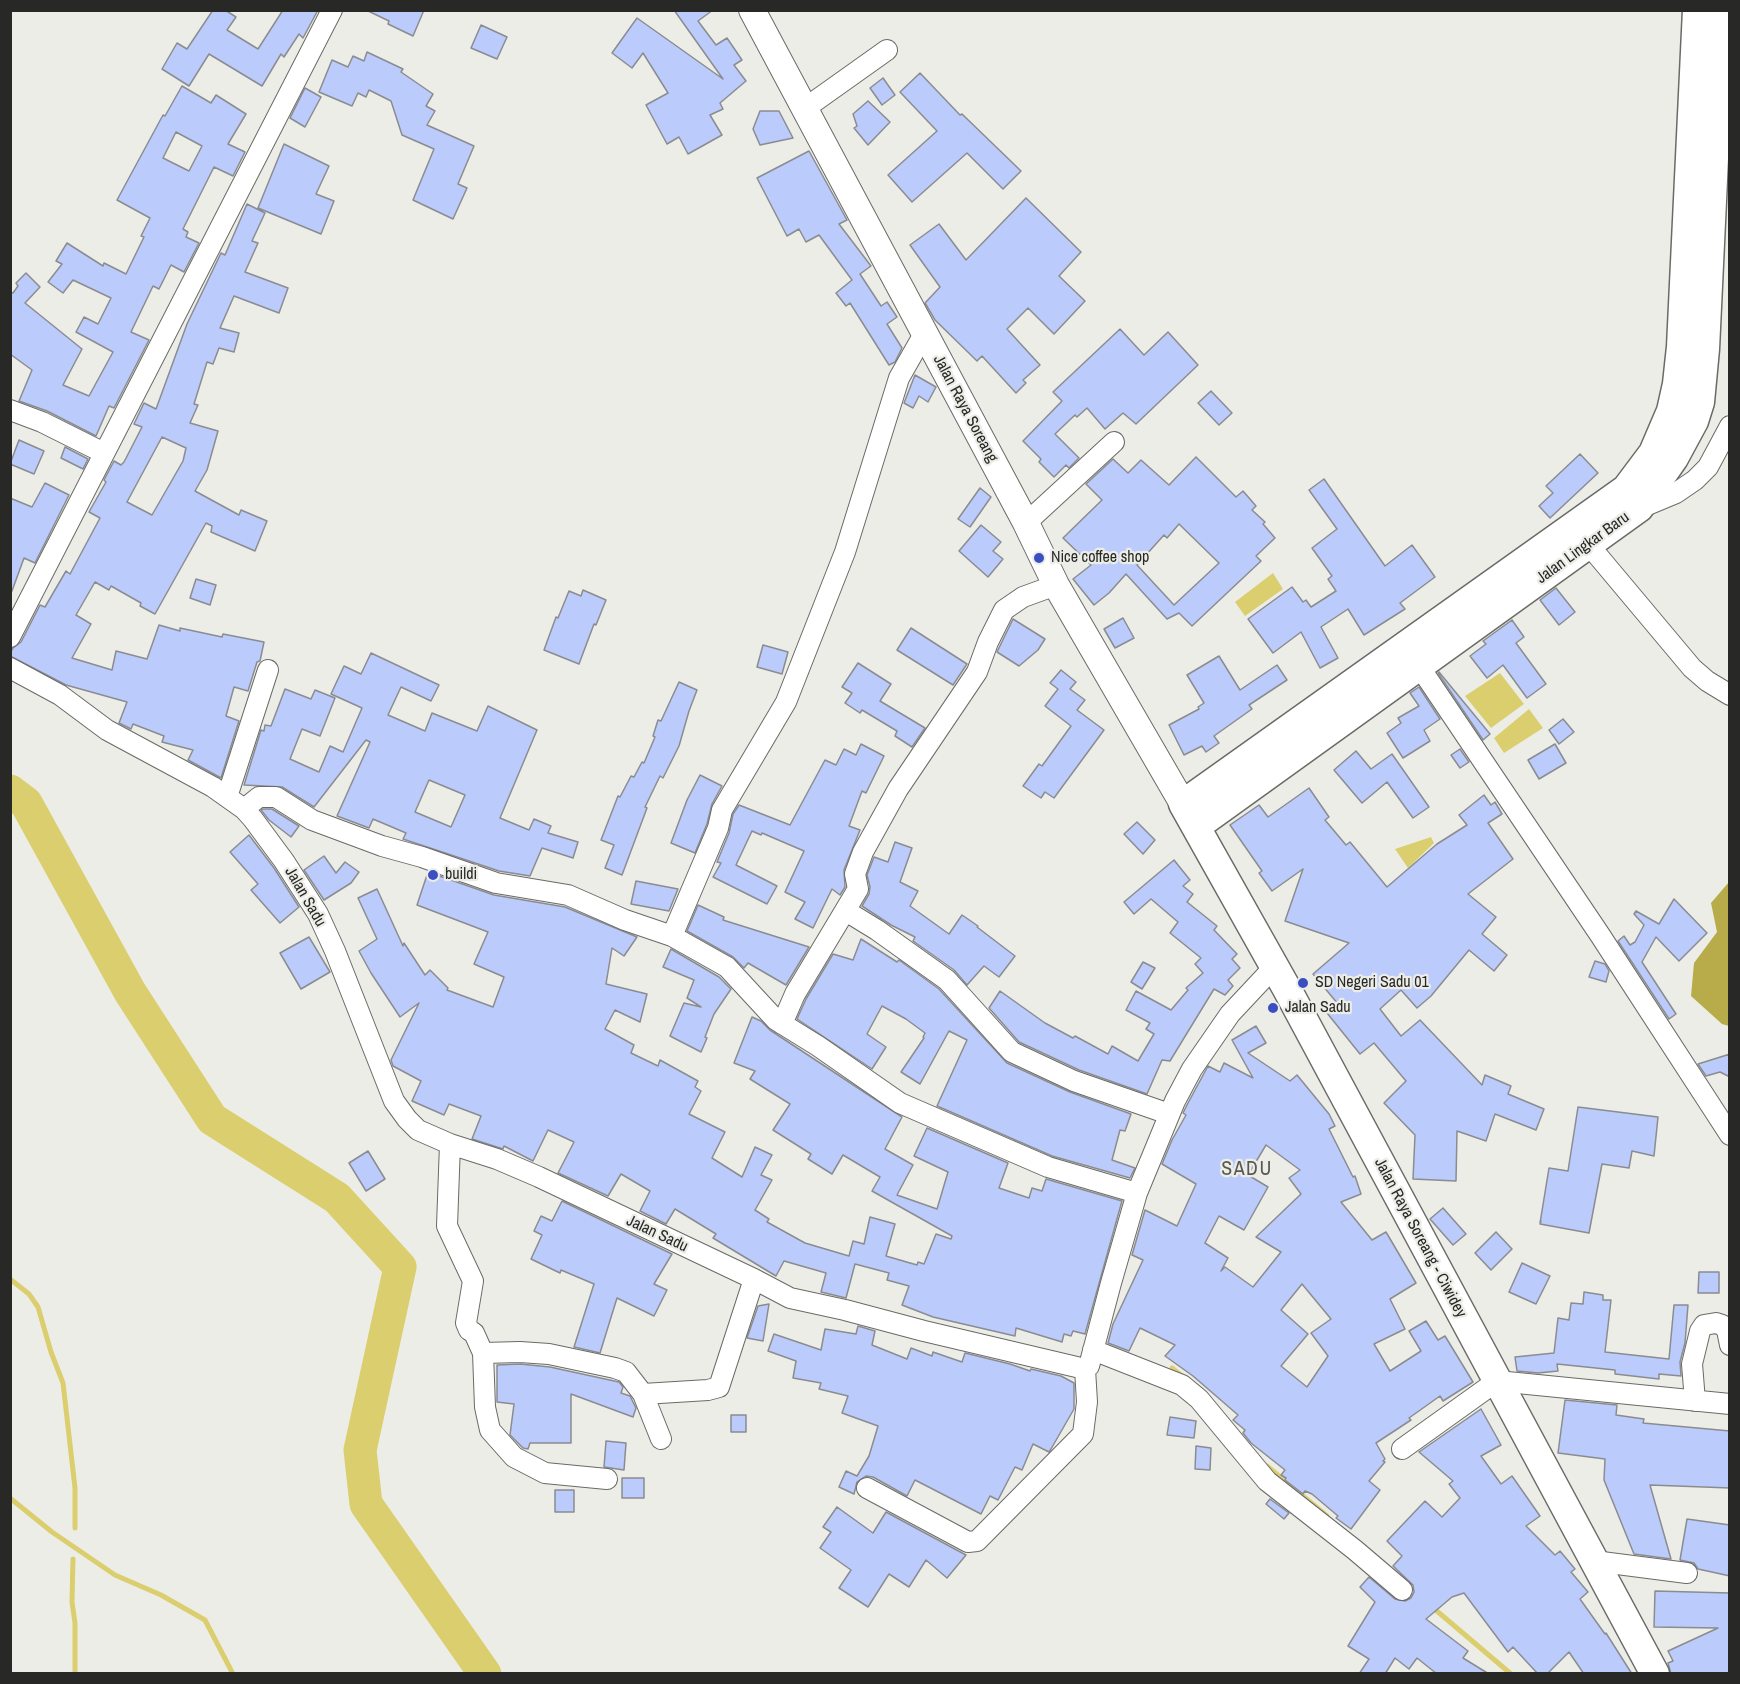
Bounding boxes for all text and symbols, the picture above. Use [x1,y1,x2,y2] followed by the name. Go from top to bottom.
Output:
[929,352,1001,466] street label: Jalan Raya Soreang
[1533,508,1633,588] street label: Jalan Lingkar Baru
[1051,548,1149,568] place label: Nice coffee shop
[1032,551,1046,565] marker: Nice coffee shop
[280,864,330,930] street label: Jalan Sadu
[445,865,477,885] place label: buildi
[426,868,440,882] marker: buildi
[1315,973,1429,993] place label: SD Negeri Sadu 01
[1296,976,1310,990] marker: SD Negeri Sadu 01
[1285,998,1351,1018] place label: Jalan Sadu
[1266,1001,1280,1015] marker: Jalan Sadu
[1370,1155,1470,1321] street label: Jalan Raya Soreang - Ciwidey
[1221,1158,1273,1182] district label: SADU
[623,1211,691,1257] street label: Jalan Sadu

